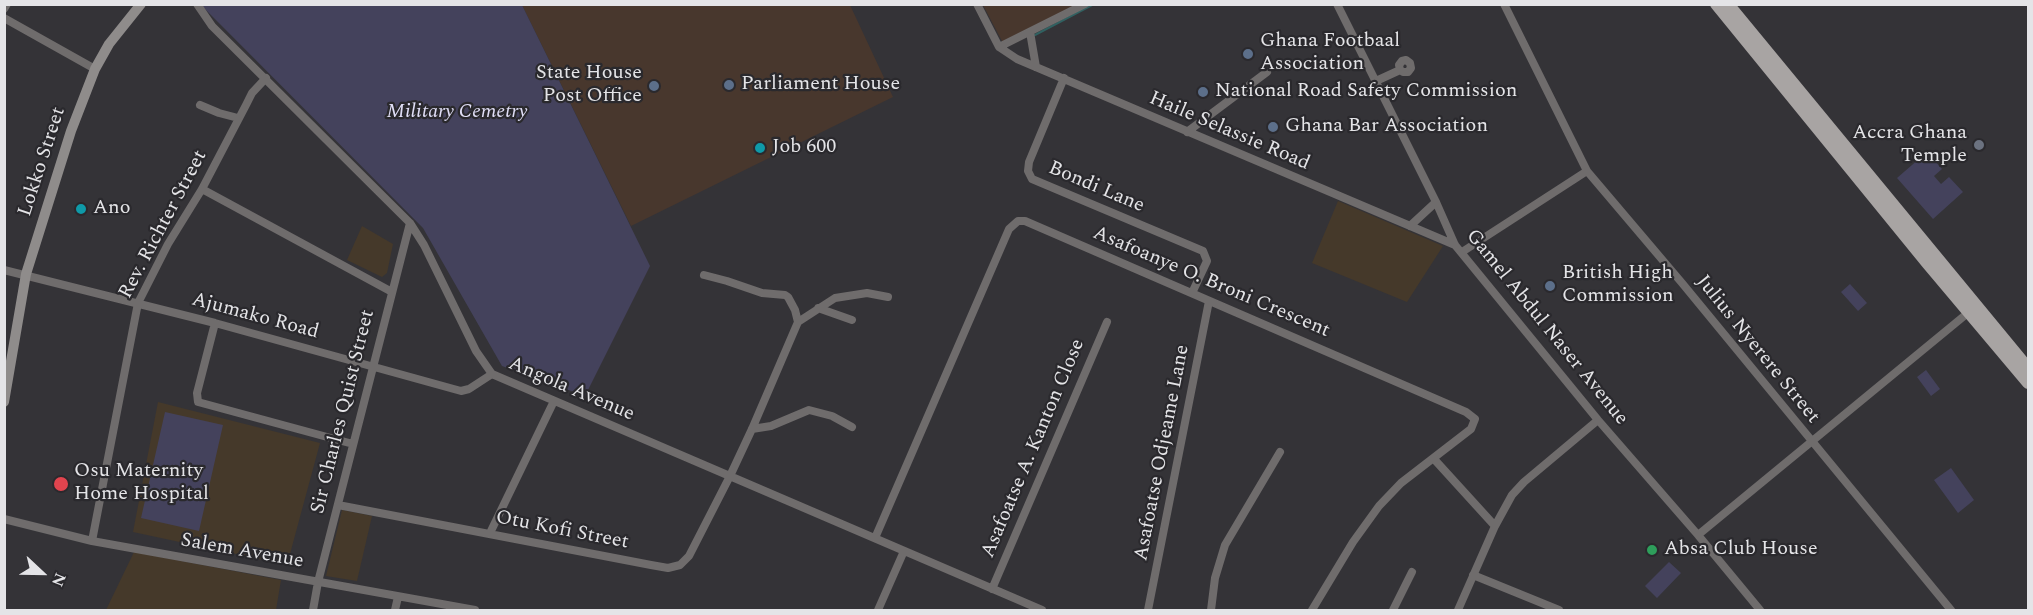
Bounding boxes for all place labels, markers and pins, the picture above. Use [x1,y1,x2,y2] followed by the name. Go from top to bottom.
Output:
[1260,30,1400,77] place label: Ghana Footbaal Association
[1241,47,1255,61] marker: Ghana Footbaal Association
[536,62,642,109] place label: State House Post Office
[741,73,900,97] place label: Parliament House
[722,78,736,92] marker: Parliament House
[647,79,661,93] marker: State House Post Office
[1215,80,1517,104] place label: National Road Safety Commission
[1196,85,1210,99] marker: National Road Safety Commission
[1285,115,1488,139] place label: Ghana Bar Association
[1266,120,1280,134] marker: Ghana Bar Association
[1852,122,1967,169] place label: Accra Ghana Temple
[772,136,836,160] place label: Job 600
[1972,138,1986,152] marker: Accra Ghana Temple
[753,141,767,155] marker: Job 600
[93,197,130,221] place label: Ano
[74,202,88,216] marker: Ano
[1562,262,1674,309] place label: British High Commission
[1543,279,1557,293] marker: British High Commission
[74,460,209,507] place label: Osu Maternity Home Hospital
[52,475,70,493] marker: Osu Maternity Home Hospital
[1664,538,1818,562] place label: Absa Club House
[1645,543,1659,557] marker: Absa Club House

